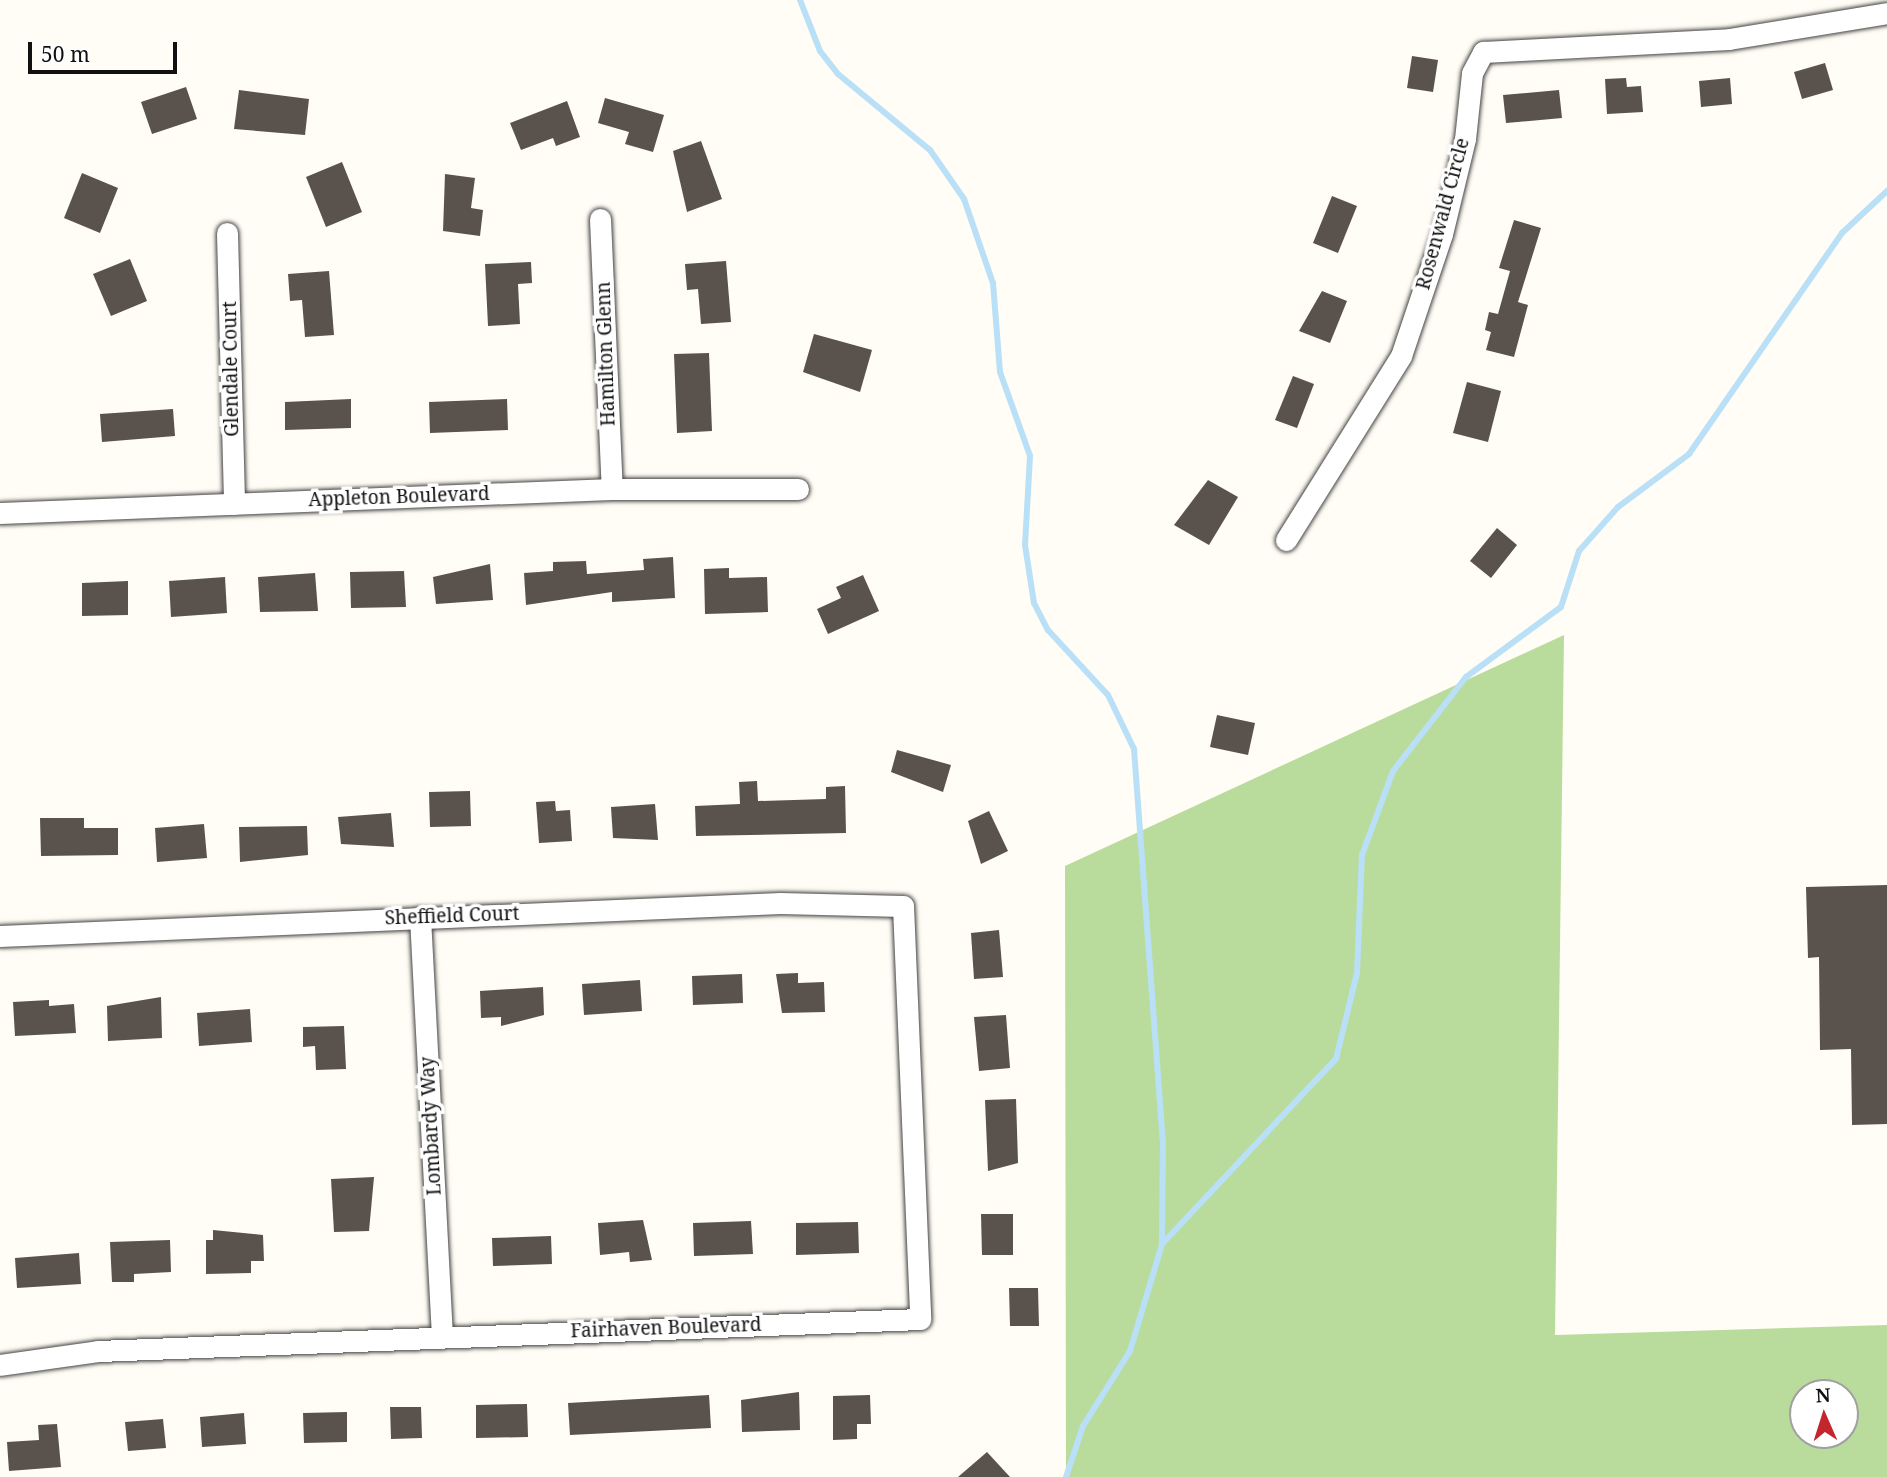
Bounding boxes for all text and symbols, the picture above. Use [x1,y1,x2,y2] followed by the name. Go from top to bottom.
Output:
[32,28,180,72] scale bar
[41,40,90,68] text: 50 m
[1412,136,1474,292] street label: Rosenwald Circle
[592,281,620,427] street label: Hamilton Glenn
[218,301,244,437] street label: Glendale Court
[308,482,490,512] street label: Appleton Boulevard
[384,902,520,930] street label: Sheffield Court
[416,1056,446,1196] street label: Lombardy Way
[570,1313,762,1343] street label: Fairhaven Boulevard
[1789,1379,1859,1449] north arrow
[1815,1382,1831,1408] text: N

